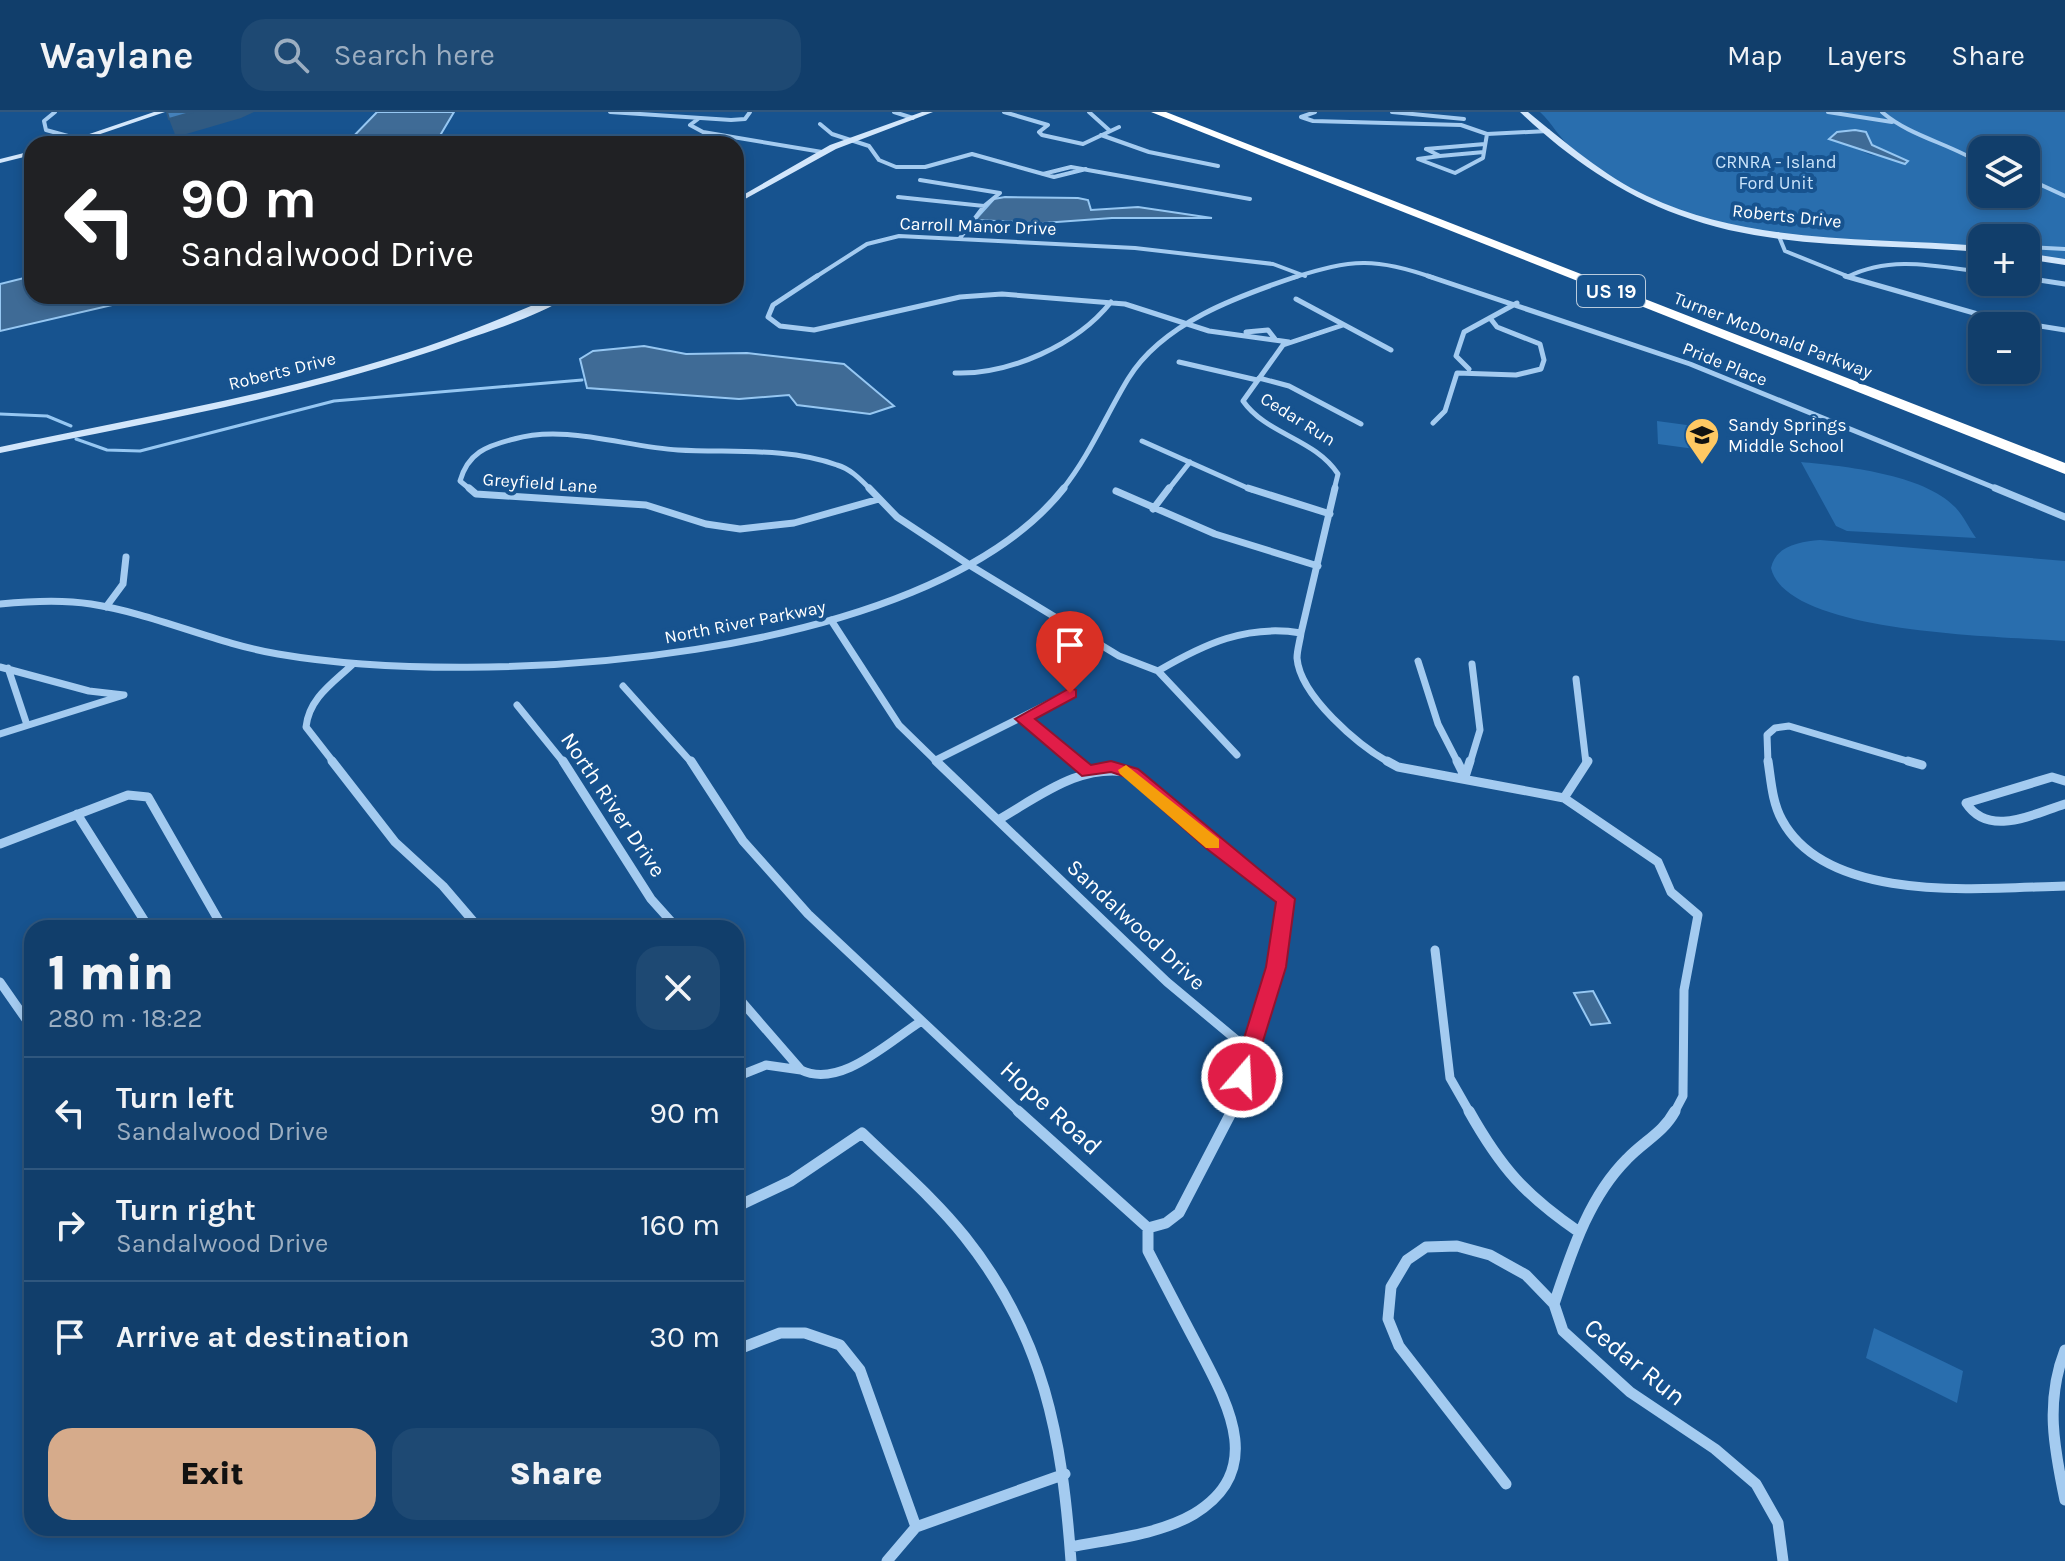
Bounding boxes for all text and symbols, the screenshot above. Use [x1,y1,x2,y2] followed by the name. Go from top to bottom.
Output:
[241,19,801,91] search box
[40,33,193,78] text: Waylane
[269,33,313,77] icon: search
[333,37,495,73] text: Search here
[1727,39,1782,72] text: Map
[1826,39,1907,72] text: Layers
[1951,39,2025,72] text: Share
[1968,136,2040,384] map controls
[1968,136,2040,208] button: layers
[1715,151,1837,194] park label: CRNRA - Island Ford Unit
[180,166,317,231] text: 90 m
[48,168,152,272] icon: left
[1731,199,1843,233] street label: Roberts Drive
[899,212,1057,240] street label: Carroll Manor Drive
[1968,224,2040,296] button: +
[180,233,474,275] text: Sandalwood Drive
[1577,275,1645,307] road number: US 19
[1671,287,1876,383] street label: Turner McDonald Parkway
[1968,312,2040,384] button: −
[1679,337,1771,391] street label: Pride Place
[226,347,338,395] street label: Roberts Drive
[1256,387,1340,451] street label: Cedar Run
[1728,414,1847,457] place label: Sandy Springs Middle School
[1683,416,1721,466] school or university icon: Sandy Springs Middle School
[482,468,598,498] street label: Greyfield Lane
[662,595,828,648] street label: North River Parkway
[1036,611,1104,693] pin
[1048,623,1092,667] icon: arrive
[555,728,671,882] street label: North River Drive
[1061,854,1211,996] street label: Sandalwood Drive
[48,945,174,1001] text: 1 min
[636,946,720,1030] button: close
[48,1003,203,1034] text: 280 m · 18:22
[1200,1035,1284,1119] position arrow
[994,1054,1108,1162] street label: Hope Road
[116,1080,234,1116] text: Turn left
[48,1091,92,1135] icon: left
[650,1095,720,1131] text: 90 m
[116,1116,328,1147] text: Sandalwood Drive
[116,1192,256,1228] text: Turn right
[48,1203,92,1247] icon: right
[640,1207,720,1243] text: 160 m
[116,1228,328,1259] text: Sandalwood Drive
[1578,1312,1692,1412] street label: Cedar Run
[48,1315,92,1359] icon: arrive
[116,1319,410,1355] text: Arrive at destination
[649,1319,720,1355] text: 30 m
[48,1428,376,1520] button: Exit
[392,1428,720,1520] button: Share

